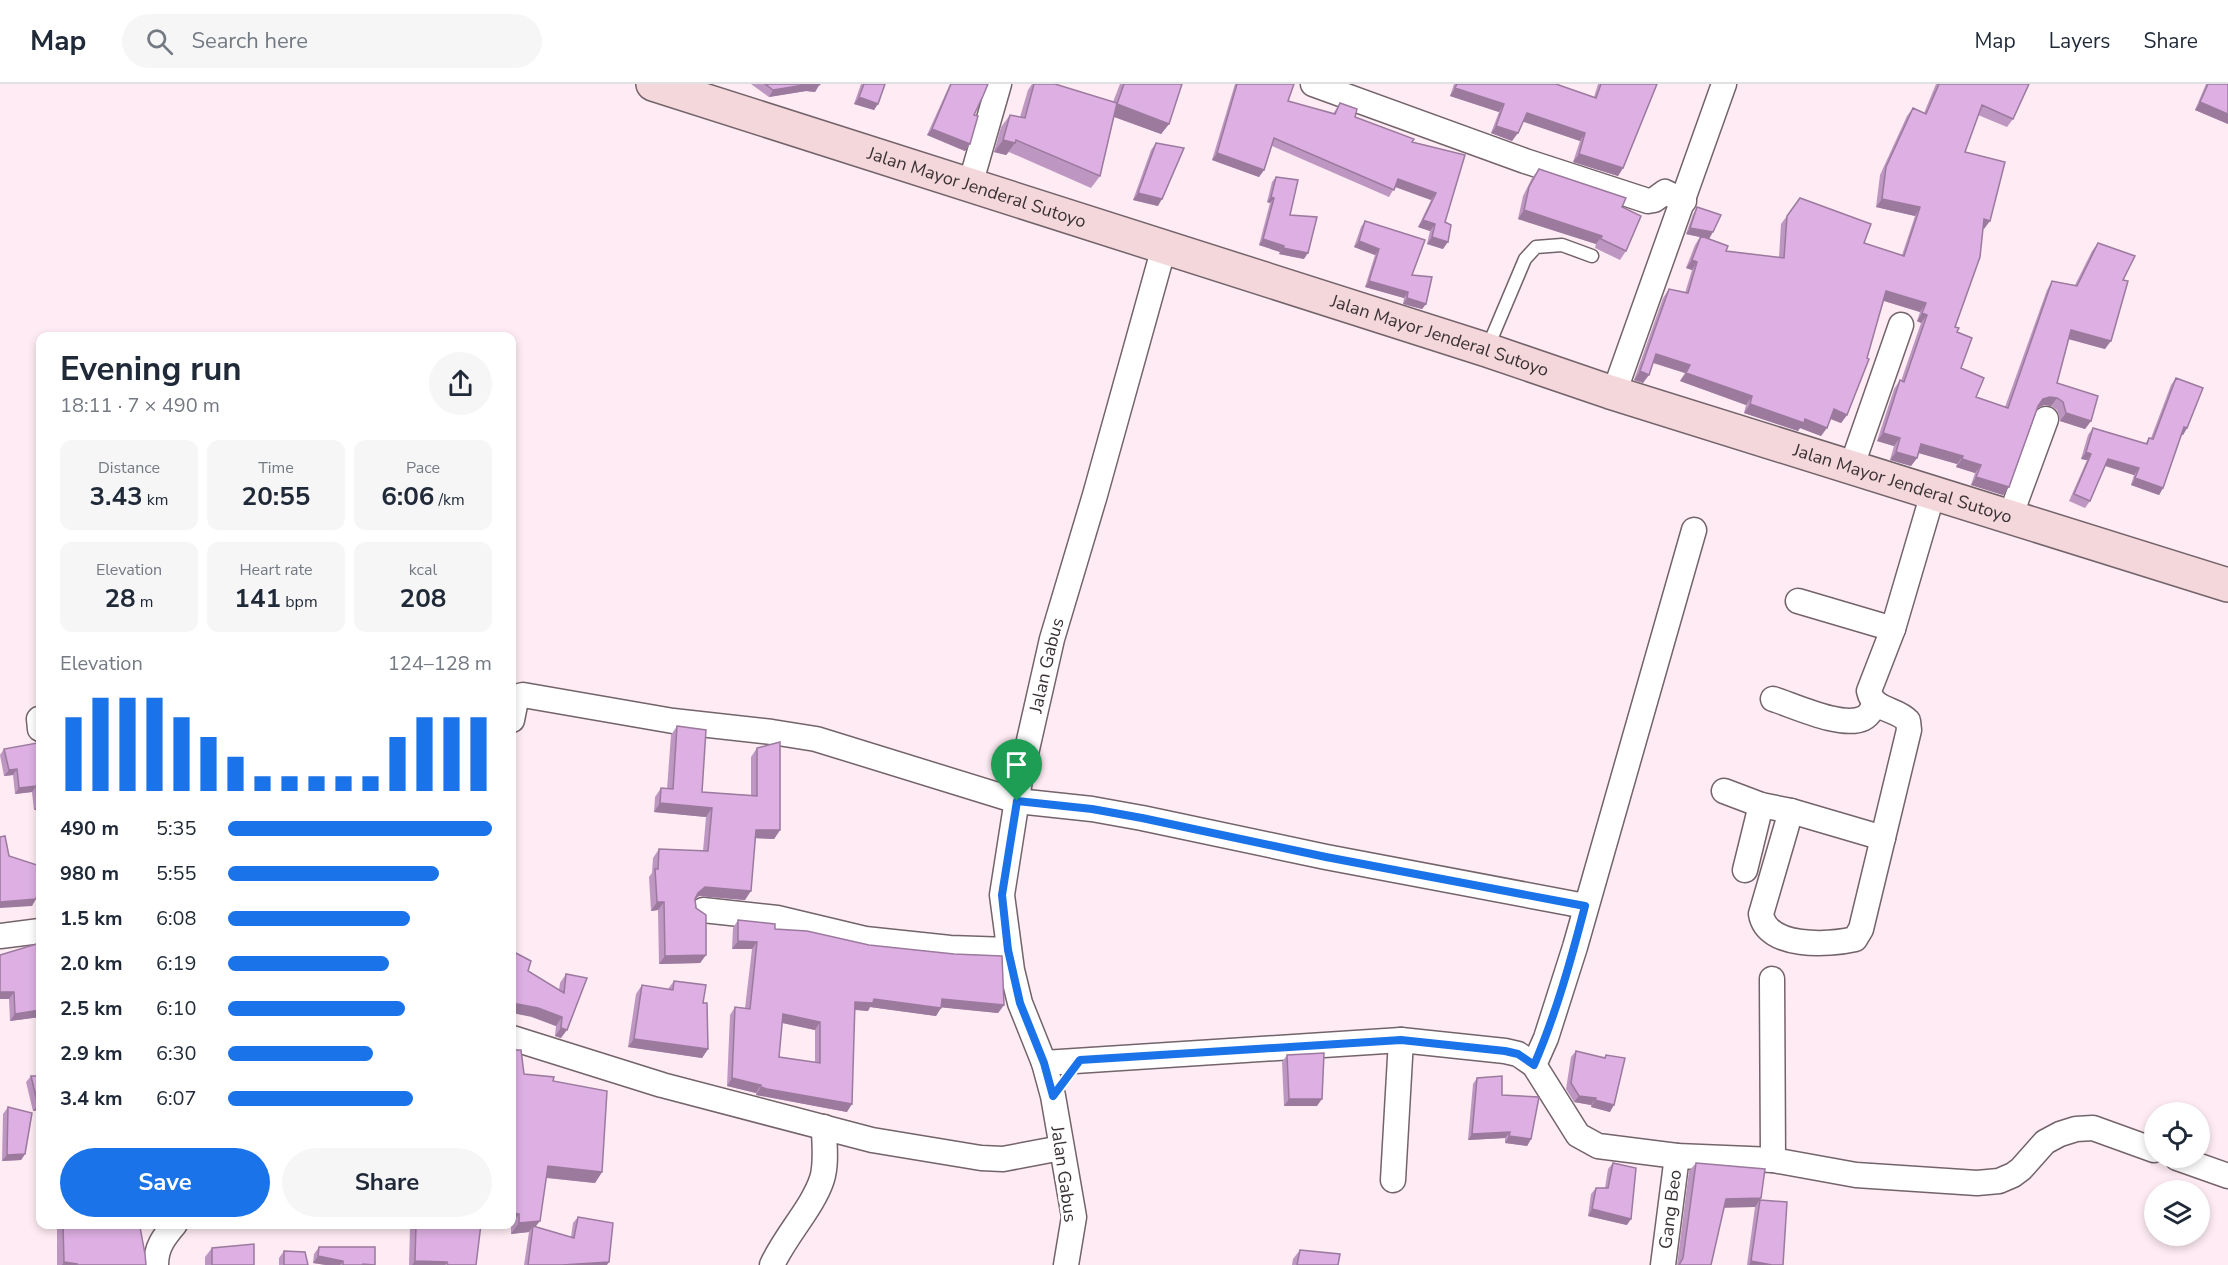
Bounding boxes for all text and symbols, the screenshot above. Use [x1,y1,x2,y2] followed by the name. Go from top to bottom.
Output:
[122,14,542,68] search box
[30,22,86,60] text: Map
[143,25,176,58] icon: search
[191,26,308,56] text: Search here
[1974,27,2016,55] text: Map
[2049,27,2110,55] text: Layers
[2143,27,2198,55] text: Share
[864,141,1089,233] street label: Jalan Mayor Jenderal Sutoyo
[1327,289,1552,382] street label: Jalan Mayor Jenderal Sutoyo
[60,347,242,392] text: Evening run
[429,352,492,415] button: share
[60,392,220,419] text: 18:11 · 7 × 490 m
[1789,438,2015,529] street label: Jalan Mayor Jenderal Sutoyo
[98,457,160,479] text: Distance
[258,457,294,479] text: Time
[406,457,440,479] text: Pace
[89,479,143,514] text: 3.43
[242,479,310,514] text: 20:55
[381,479,434,514] text: 6:06
[143,489,169,511] text: km
[434,489,465,511] text: /km
[96,559,162,581] text: Elevation
[239,559,313,581] text: Heart rate
[409,559,437,581] text: kcal
[104,581,136,616] text: 28
[234,581,281,616] text: 141
[400,581,446,616] text: 208
[136,591,154,613] text: m
[281,591,318,613] text: bpm
[1023,615,1070,716] street label: Jalan Gabus
[60,650,143,677] text: Elevation
[388,650,492,677] text: 124–128 m
[991,739,1042,801] pin
[1000,748,1033,781] icon: arrive
[60,815,119,842] text: 490 m
[156,815,197,842] text: 5:35
[60,860,119,887] text: 980 m
[156,860,197,887] text: 5:55
[60,905,123,932] text: 1.5 km
[156,905,197,932] text: 6:08
[60,950,123,977] text: 2.0 km
[156,950,197,977] text: 6:19
[60,995,123,1022] text: 2.5 km
[156,995,197,1022] text: 6:10
[60,1040,123,1067] text: 2.9 km
[156,1040,197,1067] text: 6:30
[60,1085,123,1112] text: 3.4 km
[156,1085,197,1112] text: 6:07
[2144,1102,2210,1246] map controls
[2144,1102,2210,1168] button: locate
[1045,1123,1083,1224] street label: Jalan Gabus
[60,1148,270,1217] button: Save
[282,1148,492,1217] button: Share
[1653,1168,1687,1251] street label: Gang Beo
[2144,1180,2210,1246] button: layers

